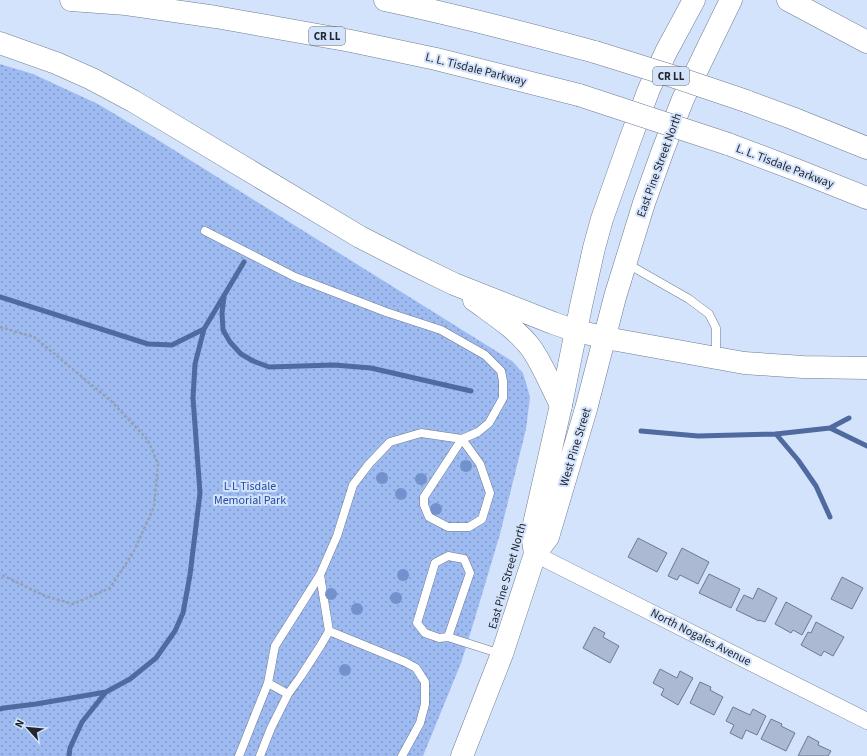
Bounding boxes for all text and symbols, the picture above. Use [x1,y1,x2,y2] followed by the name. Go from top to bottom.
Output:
[309,27,345,45] road number: CR LL
[424,49,529,90] street label: L. L. Tisdale Parkway
[653,67,689,85] road number: CR LL
[633,111,686,220] street label: East Pine Street North
[733,140,837,193] street label: L. L. Tisdale Parkway
[555,406,596,489] street label: West Pine Street
[214,478,286,509] park label: L L Tisdale Memorial Park
[484,521,531,631] street label: East Pine Street North
[647,605,754,670] street label: North Nogales Avenue
[8,708,48,748] north arrow
[11,717,28,730] text: N

